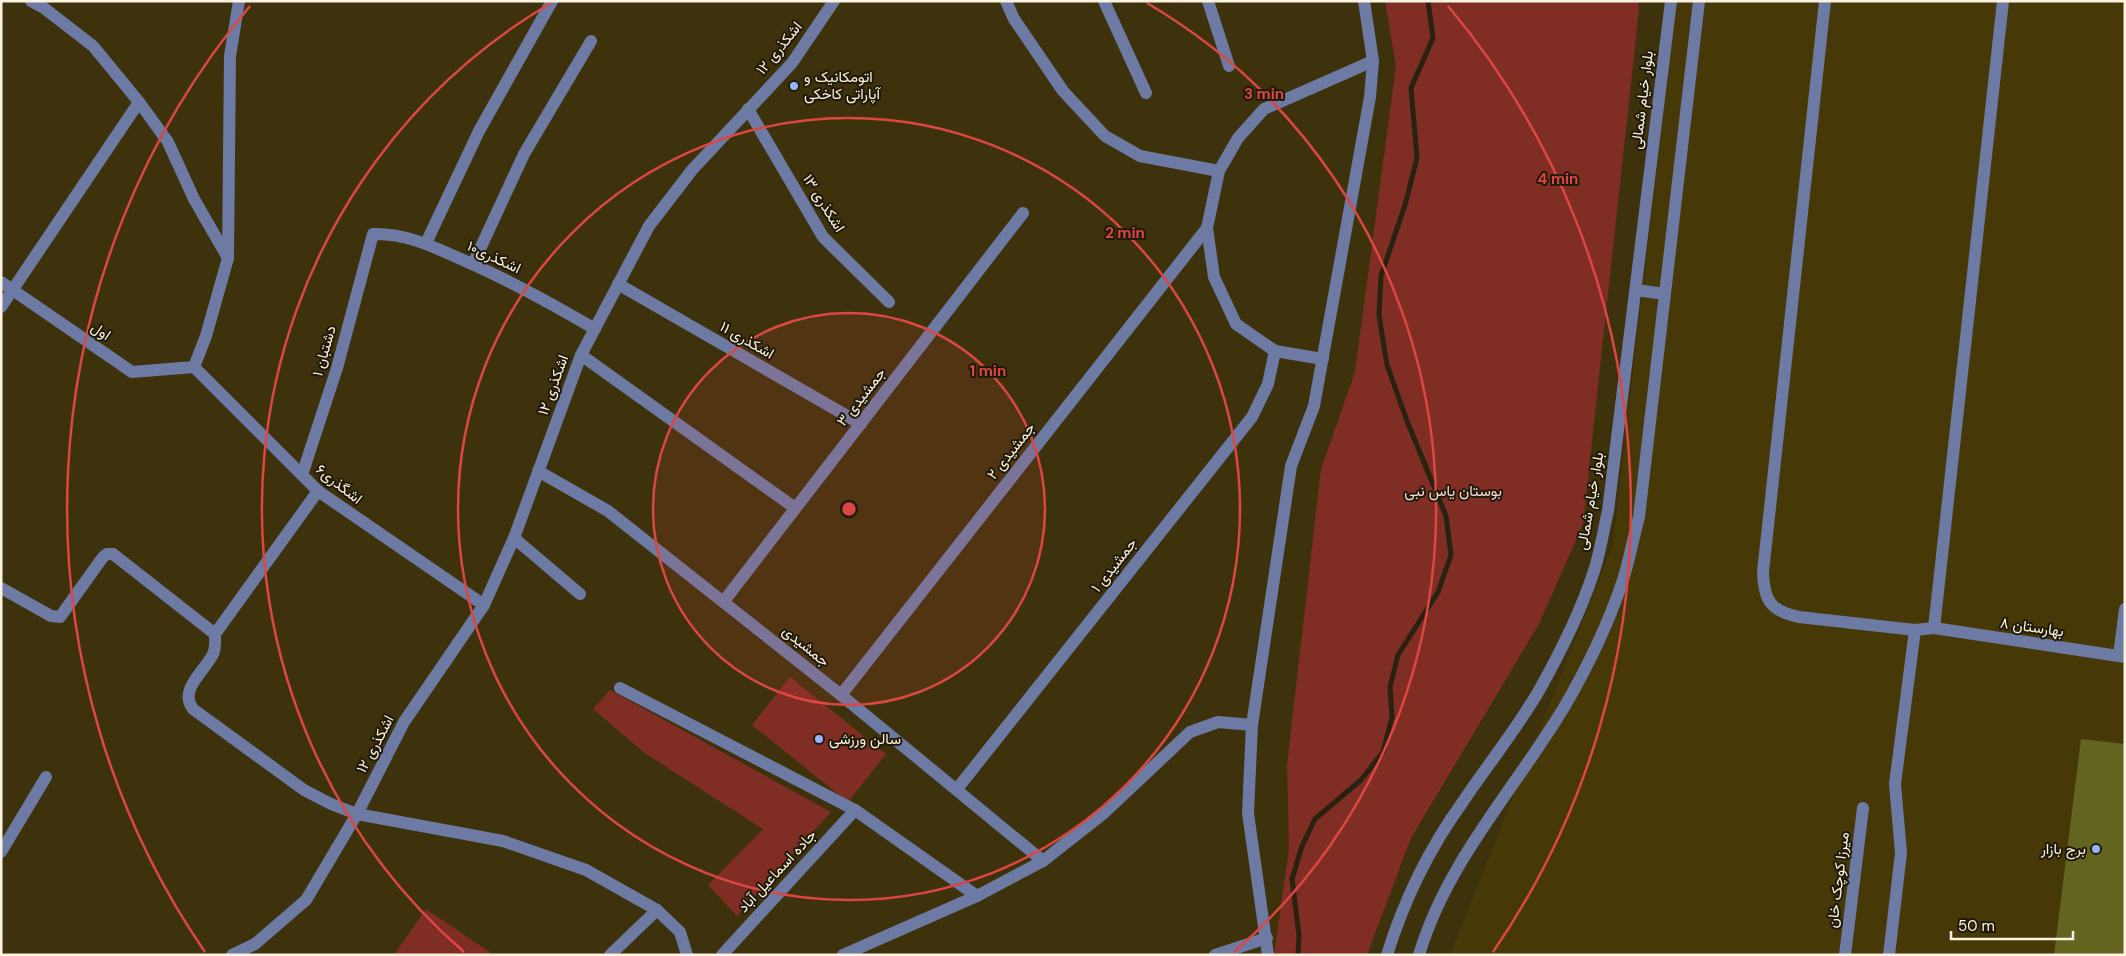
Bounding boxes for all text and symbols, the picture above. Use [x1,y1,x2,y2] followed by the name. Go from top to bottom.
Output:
[751,17,807,79] street label: اشکذری ۱۲
[1626,50,1658,150] street label: بلوار خیام شمالی
[804,67,882,104] place label: اتومکانیک و آپاراتی کاخکی
[788,80,800,92] marker: اتومکانیک و آپاراتی کاخکی
[1244,84,1284,104] text: 3 min
[1538,169,1578,189] text: 4 min
[798,170,850,236] street label: اشکذری ۱۳
[1105,223,1145,243] text: 2 min
[464,236,524,278] street label: اشکذری۱۰
[87,317,115,345] street label: اول
[716,317,778,363] street label: اشکذری ۱۱
[307,323,341,379] street label: دشتبان ۱
[533,352,573,418] street label: اشکذری ۱۲
[970,361,1006,381] text: 1 min
[832,364,890,430] street label: جمشیدی ۳
[982,418,1040,484] street label: جمشیدی ۲
[1572,450,1608,552] street label: بلوار خیام شمالی
[312,460,366,508] street label: اشگذری۶
[1404,481,1502,501] park label: بوستان یاس نبی
[840,500,858,518] centre of rings
[1087,534,1141,596] street label: جمشیدی ۱
[1999,613,2065,641] street label: بهارستان ۸
[778,621,834,671] street label: جمشیدی
[351,712,399,776] street label: اشکذری ۱۲
[829,729,901,749] place label: سالن ورزشی
[813,733,825,745] marker: سالن ورزشی
[733,825,821,917] street label: جاده اسماعیل آباد
[1822,831,1854,929] street label: میرزا کوچک خان
[2040,839,2086,860] place label: برج بازار
[2090,843,2102,855] marker: برج بازار
[1951,908,2074,940] scale bar
[1958,916,1995,936] text: 50 m

